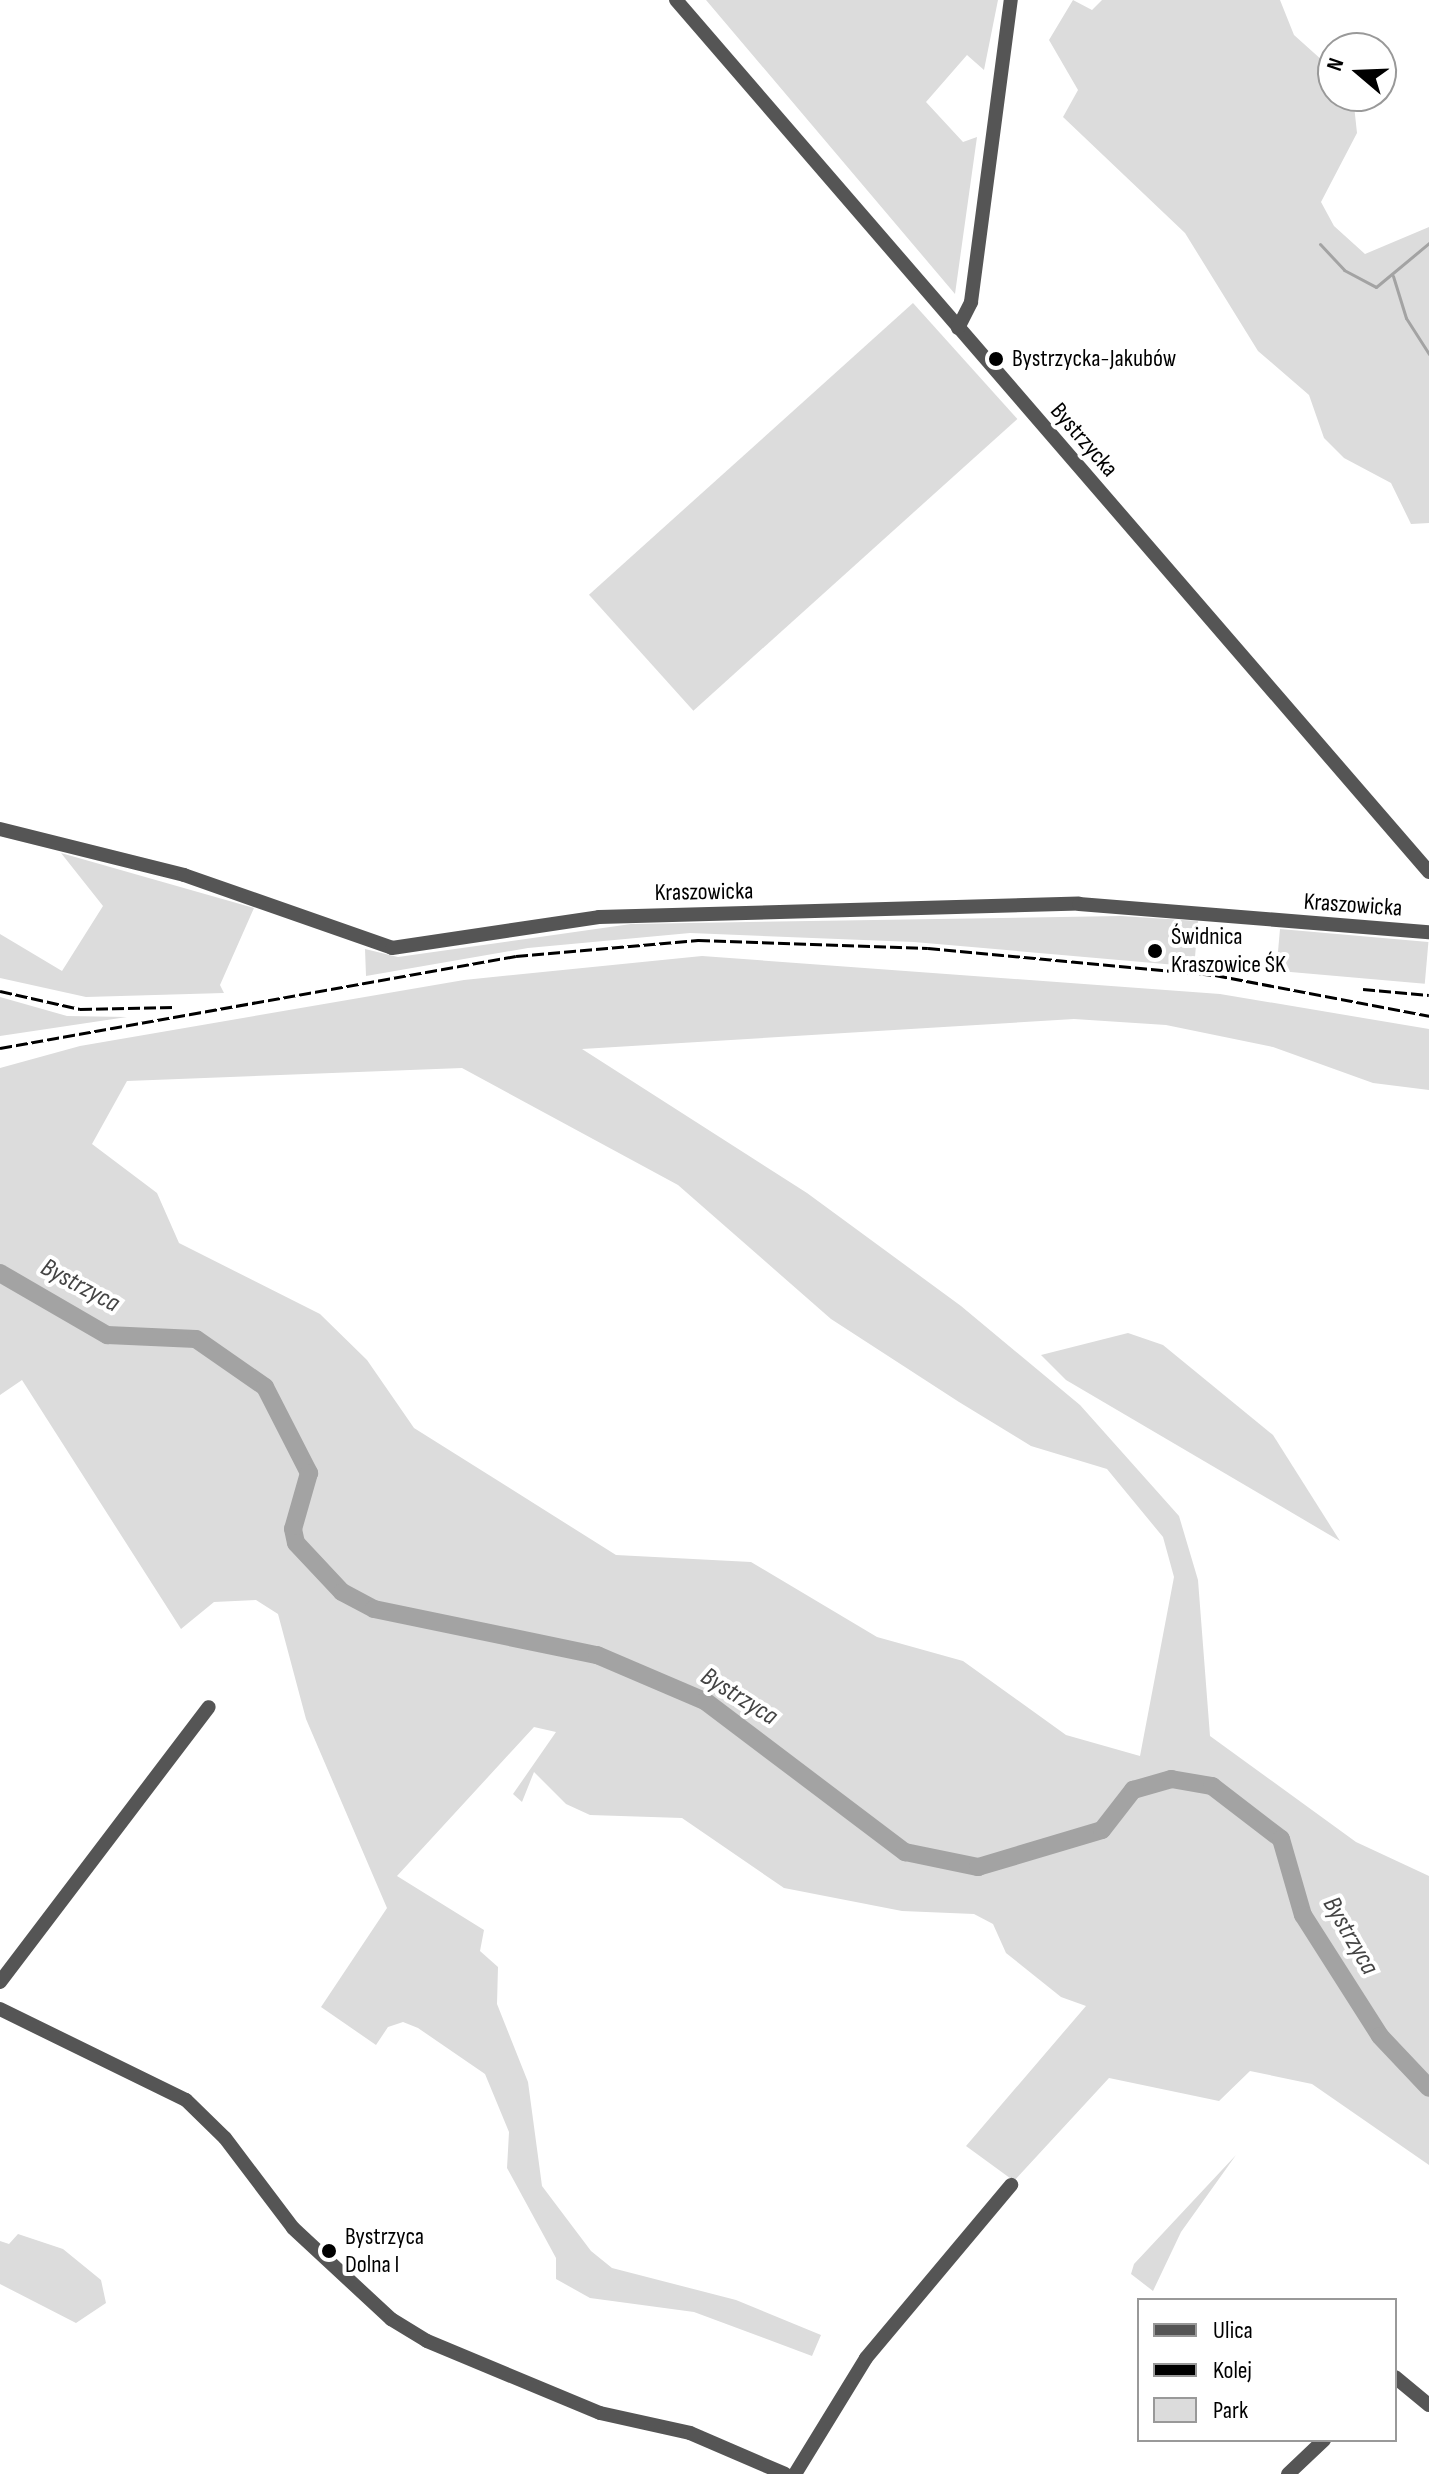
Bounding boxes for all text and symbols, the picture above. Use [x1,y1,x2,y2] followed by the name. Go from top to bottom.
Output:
[1317,32,1397,112] north arrow
[1321,55,1350,75] text: N
[1012,345,1176,373] place label: Bystrzycka-Jakubów
[987,350,1005,368] marker: Bystrzycka-Jakubów
[1044,397,1124,483] street label: Bystrzycka
[654,877,754,907] street label: Kraszowicka
[1303,887,1403,923] street label: Kraszowicka
[1171,923,1286,979] place label: Świdnica Kraszowice ŚK
[1146,942,1164,960] marker: Świdnica Kraszowice ŚK
[35,1252,125,1320] water label: Bystrzyca
[695,1661,783,1733] water label: Bystrzyca
[1315,1892,1385,1980] water label: Bystrzyca
[345,2223,424,2279] place label: Bystrzyca Dolna I
[320,2242,338,2260] marker: Bystrzyca Dolna I
[1137,2298,1397,2442] legend
[1213,2316,1253,2345] text: Ulica
[1213,2356,1252,2385] text: Kolej
[1213,2396,1248,2425] text: Park

